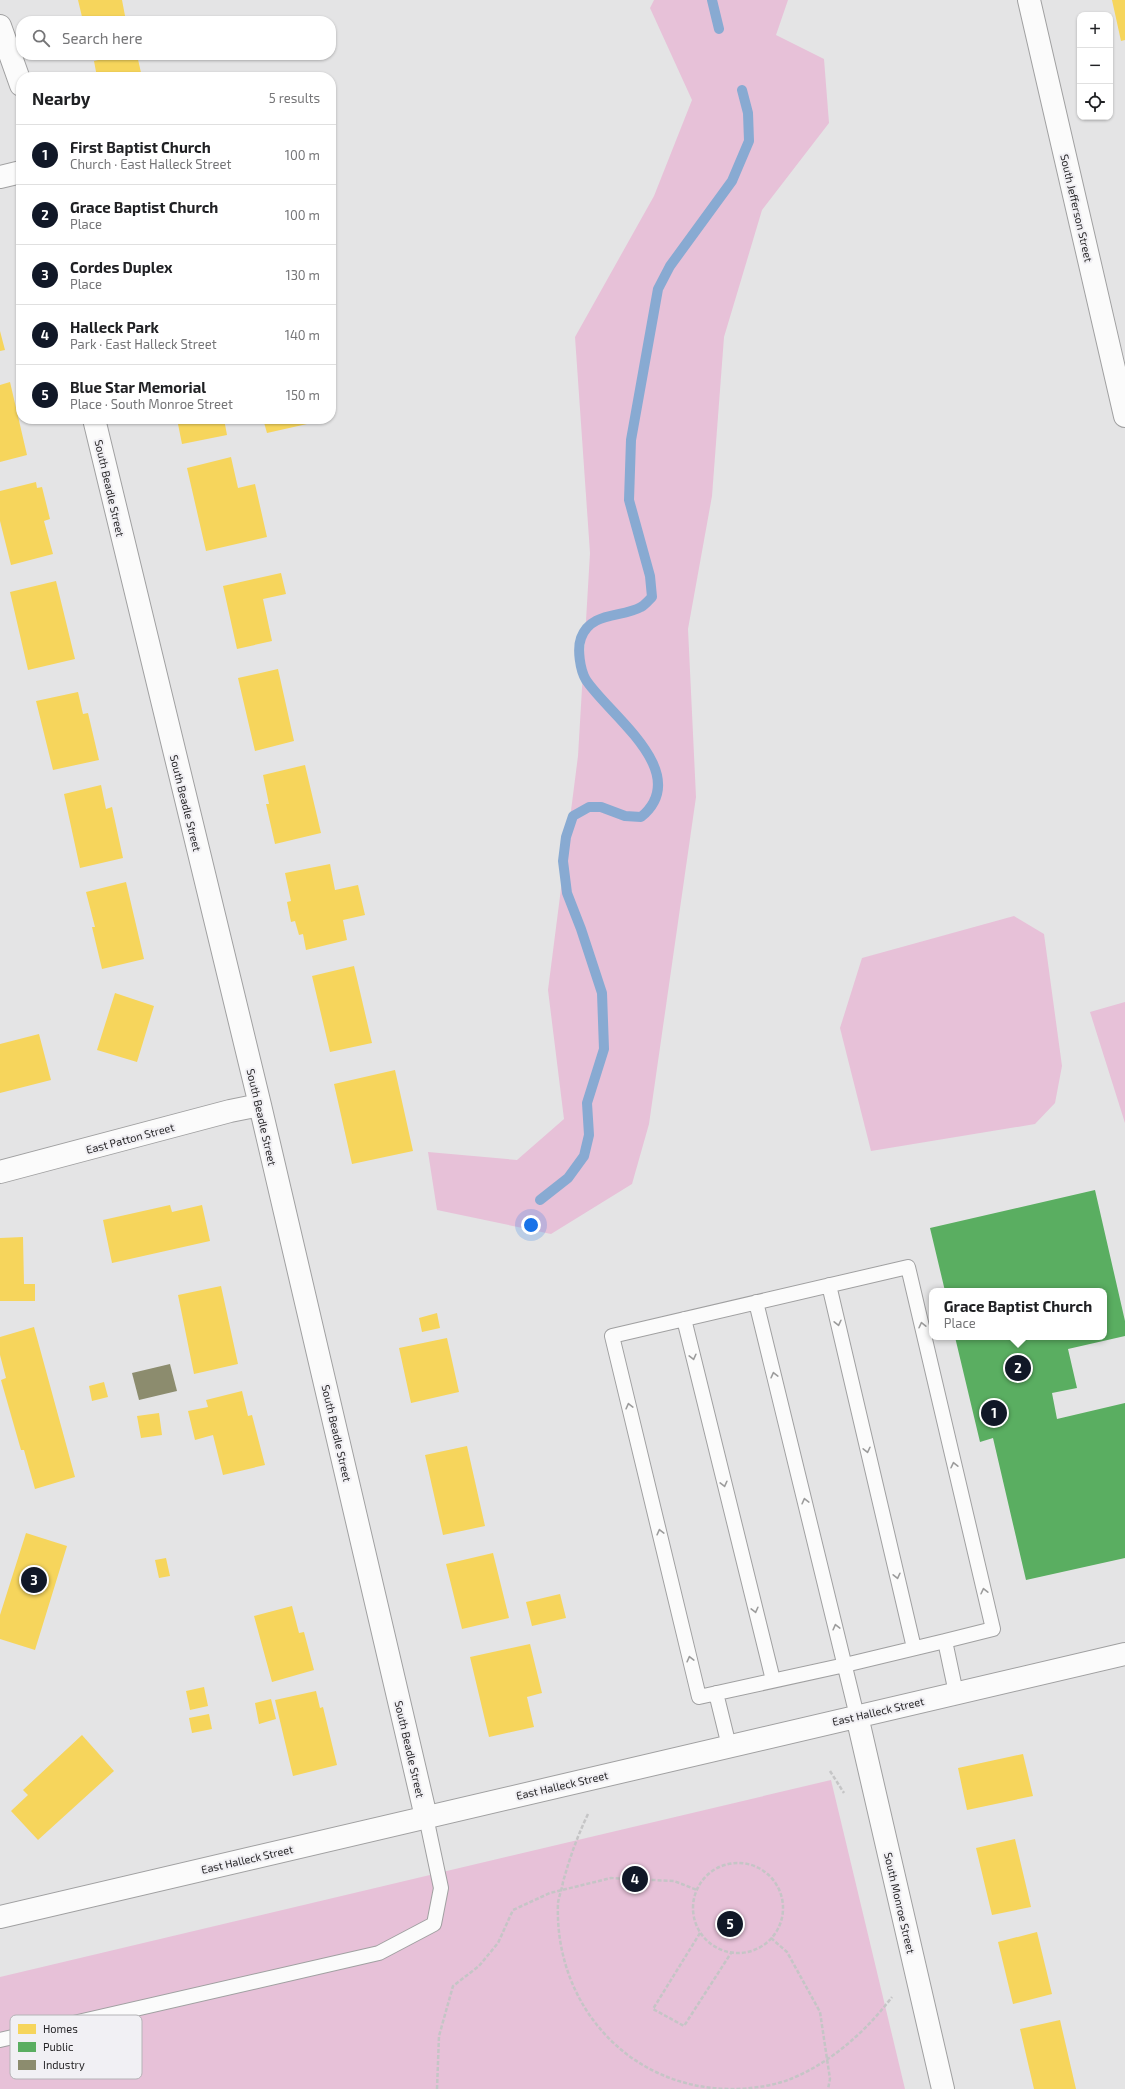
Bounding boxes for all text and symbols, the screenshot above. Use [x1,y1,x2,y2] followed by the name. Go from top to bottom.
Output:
[1077,12,1113,120] map controls
[1077,12,1113,48] button: +
[16,16,336,60] search box
[30,27,52,49] icon: search
[62,29,143,47] text: Search here
[1077,48,1113,84] button: −
[1077,84,1113,120] button: locate
[32,88,90,108] text: Nearby
[269,90,320,106] text: 5 results
[70,138,211,156] text: First Baptist Church
[42,147,48,163] text: 1
[285,147,320,163] text: 100 m
[1058,153,1096,263] street label: South Jefferson Street
[70,156,231,172] text: Church · East Halleck Street
[70,198,218,216] text: Grace Baptist Church
[41,207,49,223] text: 2
[285,207,320,223] text: 100 m
[70,216,102,232] text: Place
[70,258,173,276] text: Cordes Duplex
[41,267,49,283] text: 3
[285,267,320,283] text: 130 m
[70,276,102,292] text: Place
[70,318,159,336] text: Halleck Park
[41,327,49,343] text: 4
[285,327,320,343] text: 140 m
[70,336,217,352] text: Park · East Halleck Street
[70,378,206,396] text: Blue Star Memorial
[41,387,49,403] text: 5
[286,387,320,403] text: 150 m
[70,396,233,412] text: Place · South Monroe Street
[93,438,127,538] street label: South Beadle Street
[168,753,204,853] street label: South Beadle Street
[245,1067,279,1167] street label: South Beadle Street
[84,1120,176,1156] street label: East Patton Street
[521,1215,541,1235] your location
[929,1288,1107,1340] popup
[944,1297,1092,1315] text: Grace Baptist Church
[944,1315,976,1331] text: Place
[833,1320,841,1327] one-way arrow
[918,1321,926,1328] one-way arrow
[1005,1353,1031,1383] pin: 2
[688,1354,697,1361] one-way arrow
[770,1372,778,1378] one-way arrow
[320,1383,354,1483] street label: South Beadle Street
[981,1398,1007,1428] pin: 1
[626,1403,634,1409] one-way arrow
[863,1447,871,1453] one-way arrow
[951,1462,959,1468] one-way arrow
[719,1480,728,1487] one-way arrow
[801,1498,809,1504] one-way arrow
[656,1529,664,1536] one-way arrow
[21,1565,47,1595] pin: 3
[892,1573,901,1580] one-way arrow
[980,1588,989,1595] one-way arrow
[751,1607,759,1613] one-way arrow
[832,1624,840,1631] one-way arrow
[687,1656,695,1662] one-way arrow
[831,1694,925,1728] street label: East Halleck Street
[393,1699,427,1799] street label: South Beadle Street
[515,1768,609,1802] street label: East Halleck Street
[200,1842,294,1876] street label: East Halleck Street
[882,1851,918,1955] street label: South Monroe Street
[622,1864,648,1894] pin: 4
[717,1909,743,1939] pin: 5
[10,2015,142,2079] legend
[43,2022,78,2035] text: Homes
[43,2040,73,2053] text: Public
[43,2058,85,2071] text: Industry

